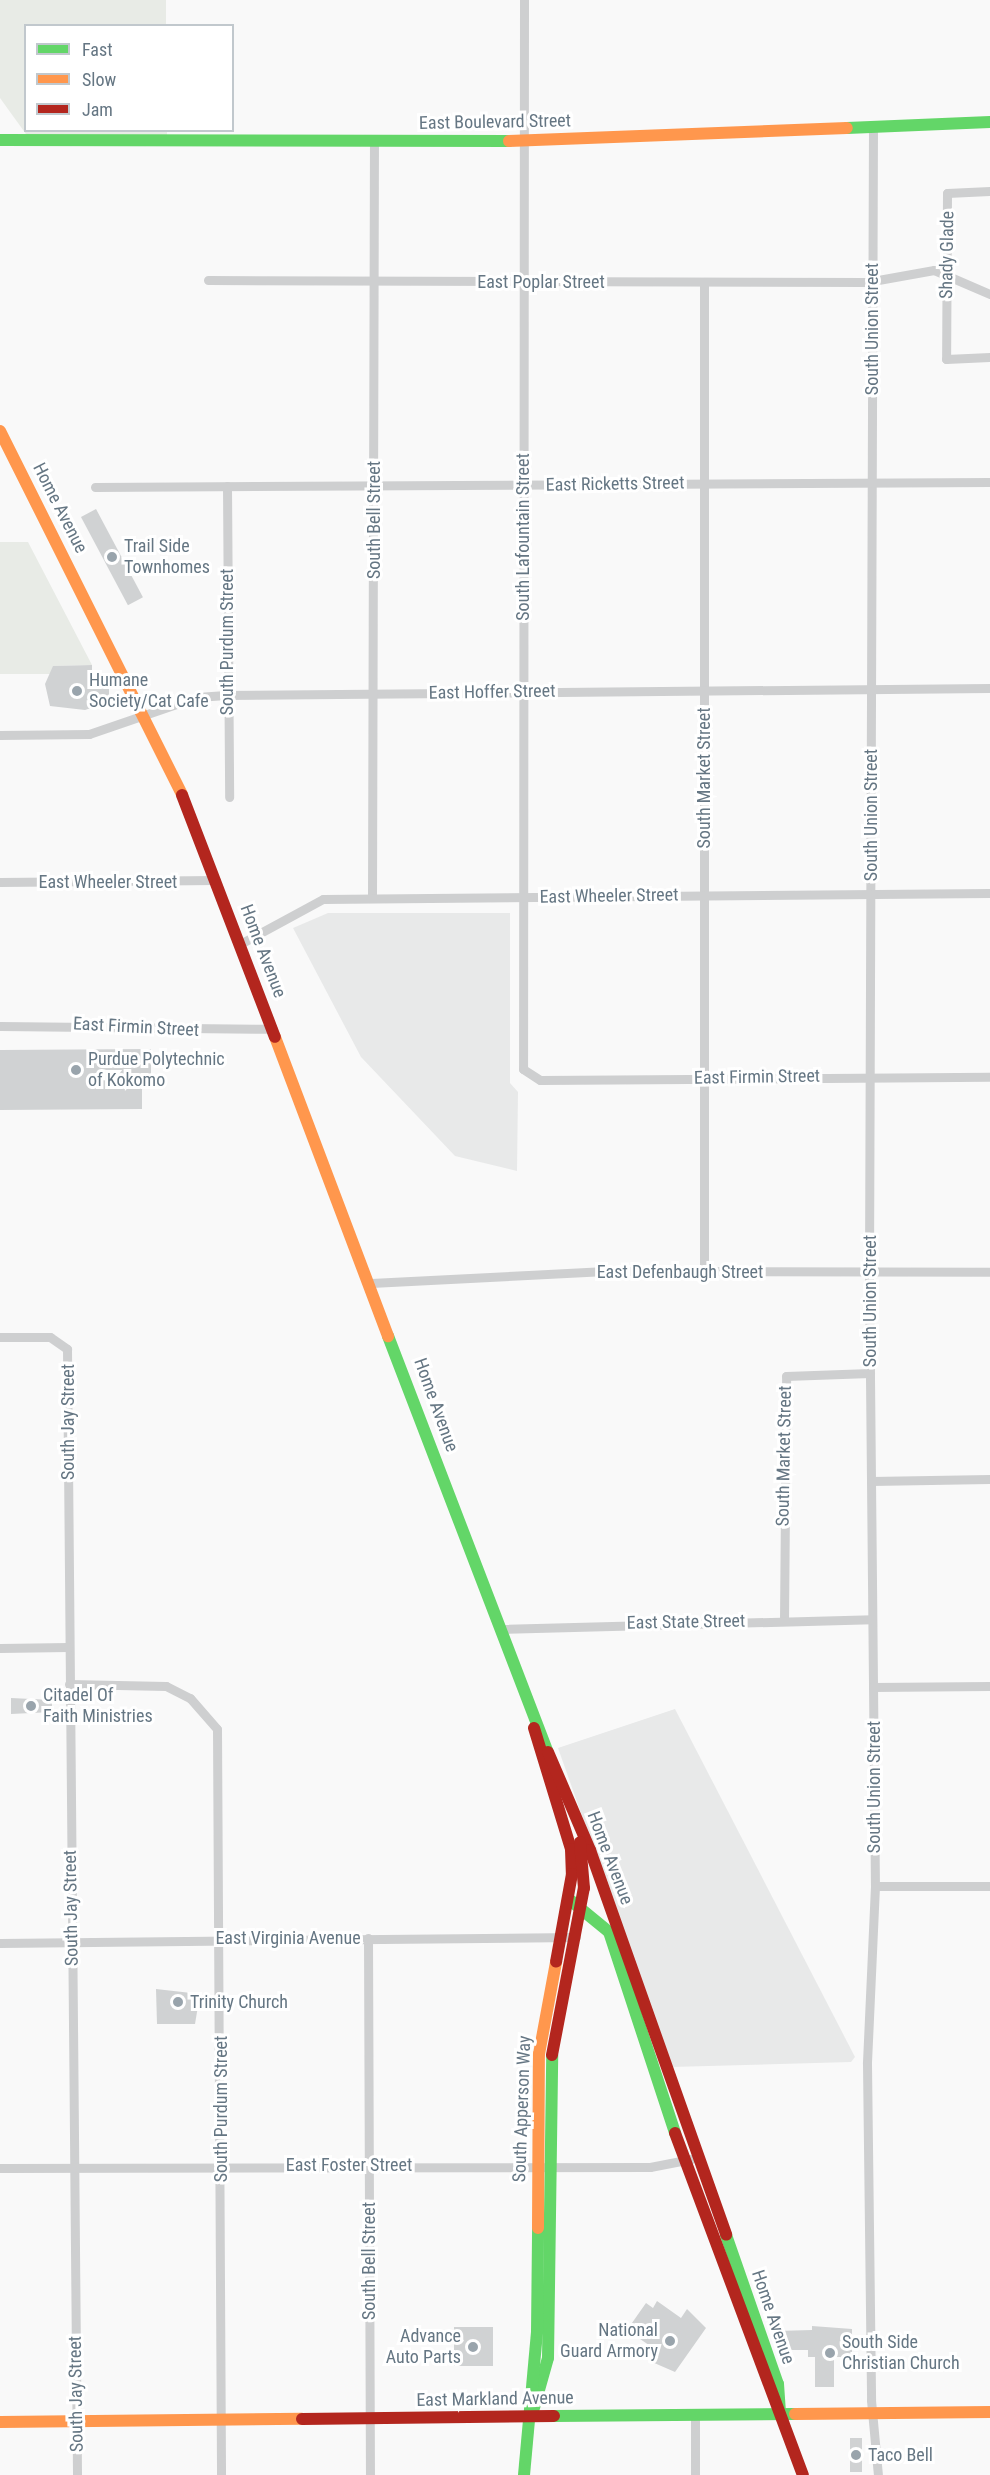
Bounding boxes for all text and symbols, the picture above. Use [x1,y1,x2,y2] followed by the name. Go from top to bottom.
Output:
[24,24,234,132] legend
[82,39,113,60] text: Fast
[82,69,116,90] text: Slow
[82,99,113,120] text: Jam
[419,110,571,134] street label: East Boulevard Street
[935,211,959,299] street label: Shady Glade
[861,263,883,395] street label: South Union Street
[477,271,605,293] street label: East Poplar Street
[512,453,534,621] street label: South Lafountain Street
[28,459,92,557] street label: Home Avenue
[363,461,385,579] street label: South Bell Street
[545,472,685,496] street label: East Ricketts Street
[124,536,210,578] place label: Trail Side Townhomes
[105,550,119,564] marker: Trail Side Townhomes
[216,569,238,715] street label: South Purdum Street
[89,670,209,712] place label: Humane Society/Cat Cafe
[428,680,556,704] street label: East Hoffer Street
[70,684,84,698] marker: Humane Society/Cat Cafe
[693,708,715,848] street label: South Market Street
[860,749,882,881] street label: South Union Street
[39,871,177,893] street label: East Wheeler Street
[539,884,679,908] street label: East Wheeler Street
[235,901,291,1001] street label: Home Avenue
[72,1013,200,1041] street label: East Firmin Street
[88,1049,225,1092] place label: Purdue Polytechnic of Kokomo
[69,1063,83,1077] marker: Purdue Polytechnic of Kokomo
[694,1065,820,1089] street label: East Firmin Street
[859,1235,881,1367] street label: South Union Street
[597,1261,763,1283] street label: East Defenbaugh Street
[409,1355,463,1455] street label: Home Avenue
[57,1364,79,1480] street label: South Jay Street
[772,1385,796,1527] street label: South Market Street
[627,1610,745,1634] street label: East State Street
[43,1685,153,1728] place label: Citadel Of Faith Ministries
[24,1699,38,1713] marker: Citadel Of Faith Ministries
[863,1721,885,1853] street label: South Union Street
[582,1808,638,1908] street label: Home Avenue
[59,1850,83,1966] street label: South Jay Street
[215,1927,361,1949] street label: East Virginia Avenue
[190,1991,288,2013] place label: Trinity Church
[171,1995,185,2009] marker: Trinity Church
[509,2035,535,2183] street label: South Apperson Way
[210,2036,232,2182] street label: South Purdum Street
[286,2154,412,2176] street label: East Foster Street
[358,2202,380,2320] street label: South Bell Street
[747,2267,799,2367] street label: Home Avenue
[560,2320,658,2362] place label: National Guard Armory
[386,2326,461,2368] place label: Advance Auto Parts
[842,2332,960,2374] place label: South Side Christian Church
[663,2334,677,2348] marker: National Guard Armory
[64,2336,88,2452] street label: South Jay Street
[466,2340,480,2354] marker: Advance Auto Parts
[823,2346,837,2360] marker: South Side Christian Church
[416,2387,574,2411] street label: East Markland Avenue
[868,2444,933,2466] place label: Taco Bell
[849,2448,863,2462] marker: Taco Bell

